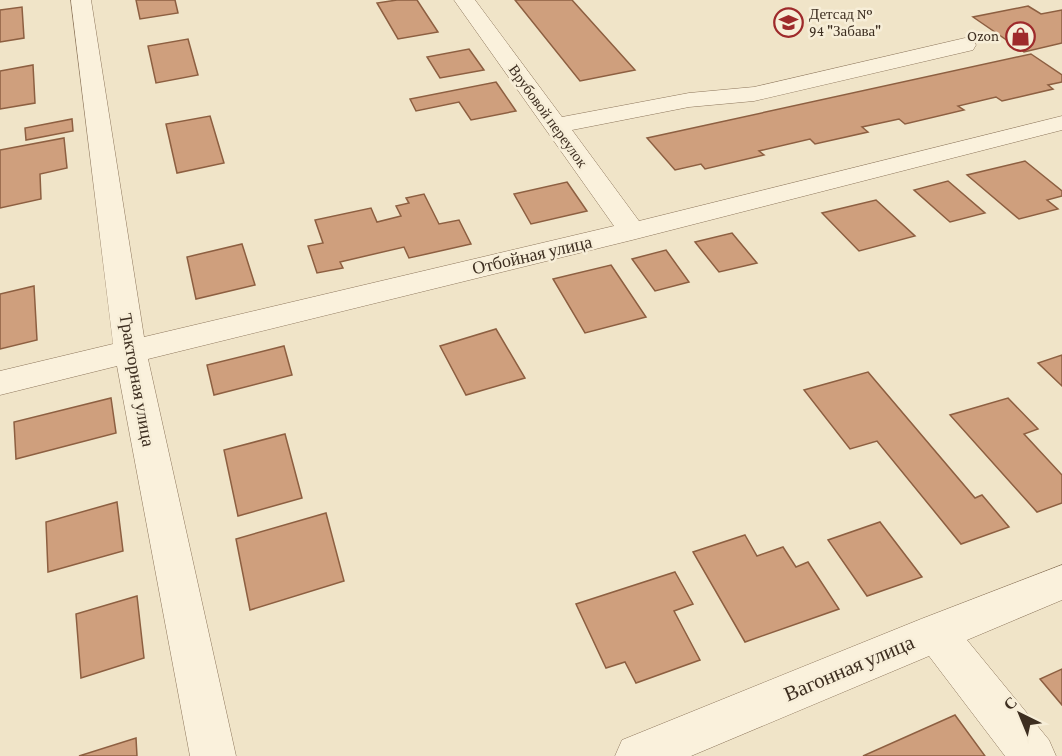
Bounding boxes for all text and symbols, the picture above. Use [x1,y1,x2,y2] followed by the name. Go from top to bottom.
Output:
[809,6,881,39] place label: Детсад № 94 "Забава"
[772,7,804,39] school or university icon: Детсад № 94 "Забава"
[1004,20,1036,52] shop icon: Ozon
[967,28,999,44] place label: Ozon
[505,62,591,171] street label: Врубовой переулок
[470,231,594,279] street label: Отбойная улица
[115,312,159,448] street label: Тракторная улица
[780,630,918,706] street label: Вагонная улица
[990,684,1050,744] north arrow
[1000,693,1020,714] text: С

